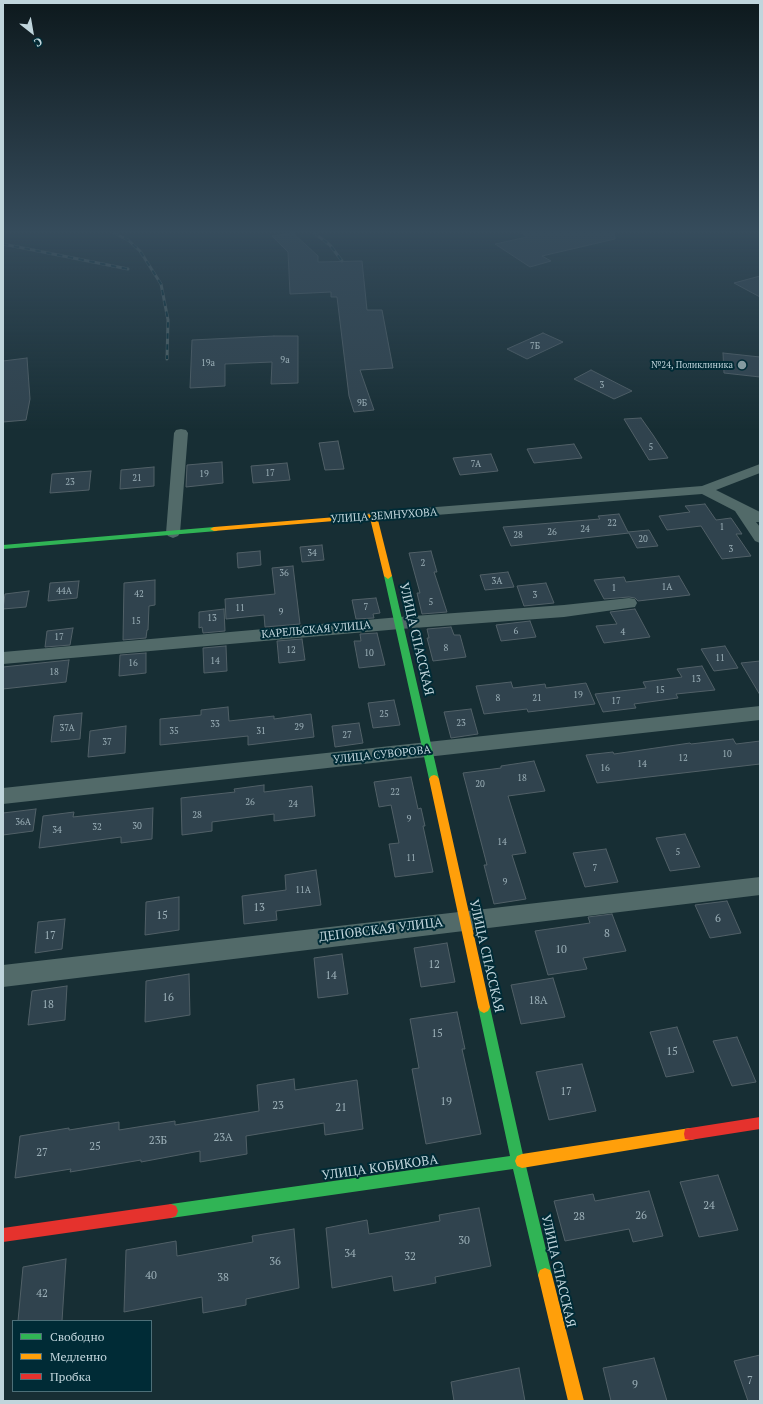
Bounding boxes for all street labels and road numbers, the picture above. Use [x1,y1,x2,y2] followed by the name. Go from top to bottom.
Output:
[330,506,438,526] street label: УЛИЦА ЗЕМНУХОВА
[395,581,437,697] street label: УЛИЦА СПАССКАЯ
[261,619,371,641] street label: КАРЕЛЬСКАЯ УЛИЦА
[333,743,431,767] street label: УЛИЦА СУВОРОВА
[465,898,507,1014] street label: УЛИЦА СПАССКАЯ
[318,915,444,945] street label: ДЕПОВСКАЯ УЛИЦА
[321,1152,439,1184] street label: УЛИЦА КОБИКОВА
[537,1213,579,1329] street label: УЛИЦА СПАССКАЯ

